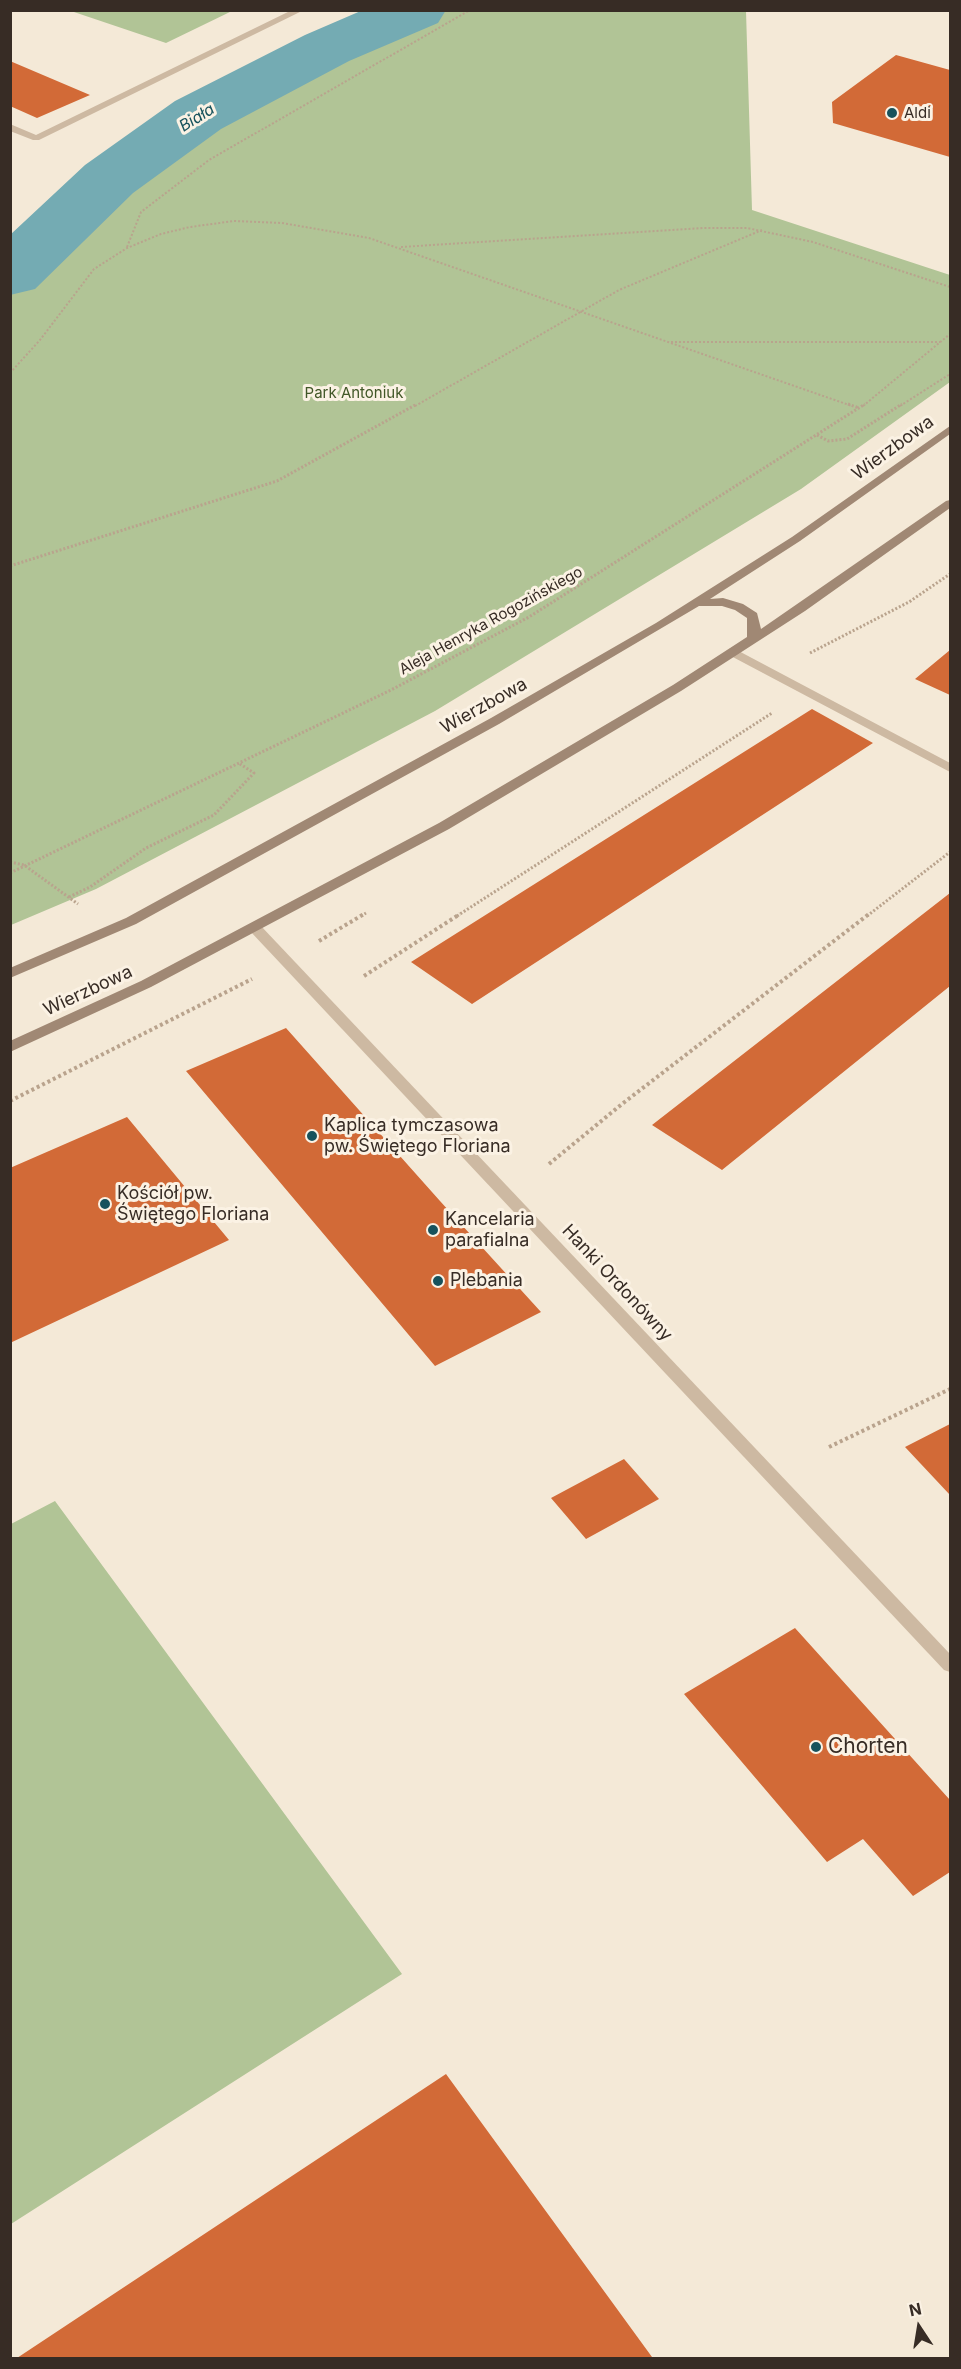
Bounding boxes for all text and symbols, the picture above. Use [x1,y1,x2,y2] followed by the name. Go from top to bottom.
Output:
[176,100,218,136] water label: Biała
[904,104,931,122] place label: Aldi
[885,106,899,120] marker: Aldi
[305,384,403,402] park label: Park Antoniuk
[848,411,938,485] street label: Wierzbowa
[396,563,586,679] street label: Aleja Henryka Rogozińskiego
[437,673,531,739] street label: Wierzbowa
[40,961,136,1021] street label: Wierzbowa
[324,1115,511,1158] place label: Kaplica tymczasowa pw. Świętego Floriana
[305,1129,319,1143] marker: Kaplica tymczasowa pw. Świętego Floriana
[117,1183,269,1226] place label: Kościół pw. Świętego Floriana
[98,1197,112,1211] marker: Kościół pw. Świętego Floriana
[445,1209,535,1252] place label: Kancelaria parafialna
[557,1220,677,1346] street label: Hanki Ordonówny
[426,1223,440,1237] marker: Kancelaria parafialna
[450,1270,523,1292] place label: Plebania
[431,1274,445,1288] marker: Plebania
[828,1734,908,1760] place label: Chorten
[809,1740,823,1754] marker: Chorten
[889,2297,949,2357] north arrow
[907,2298,923,2320] text: N

